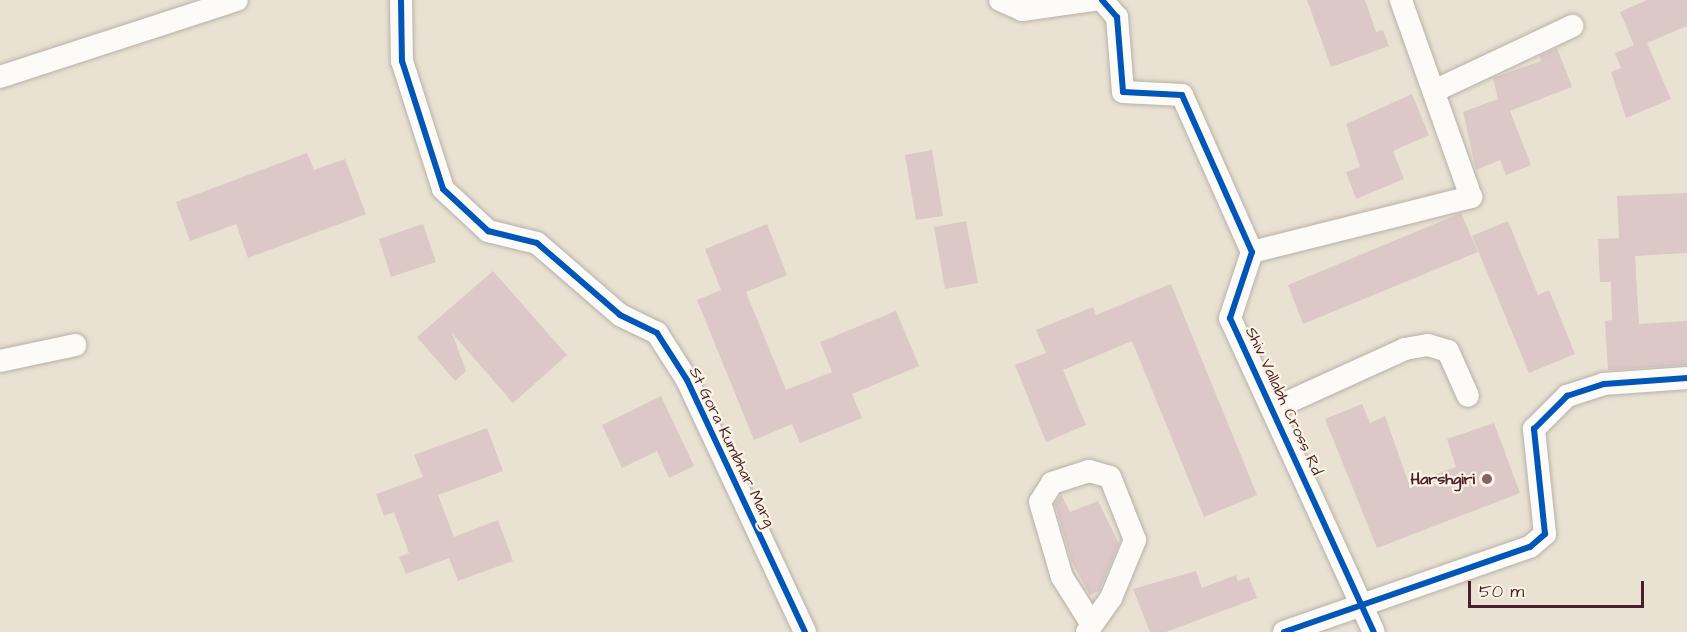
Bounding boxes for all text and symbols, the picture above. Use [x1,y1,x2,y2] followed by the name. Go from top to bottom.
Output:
[1241,324,1327,478] street label: Shiv Vallabh Cross Rd
[685,364,779,530] street label: St Gora Kumbhar Marg
[1410,469,1475,489] place label: Harshgiri
[1480,472,1494,486] marker: Harshgiri
[1471,569,1646,607] scale bar
[1479,579,1524,604] text: 50 m

